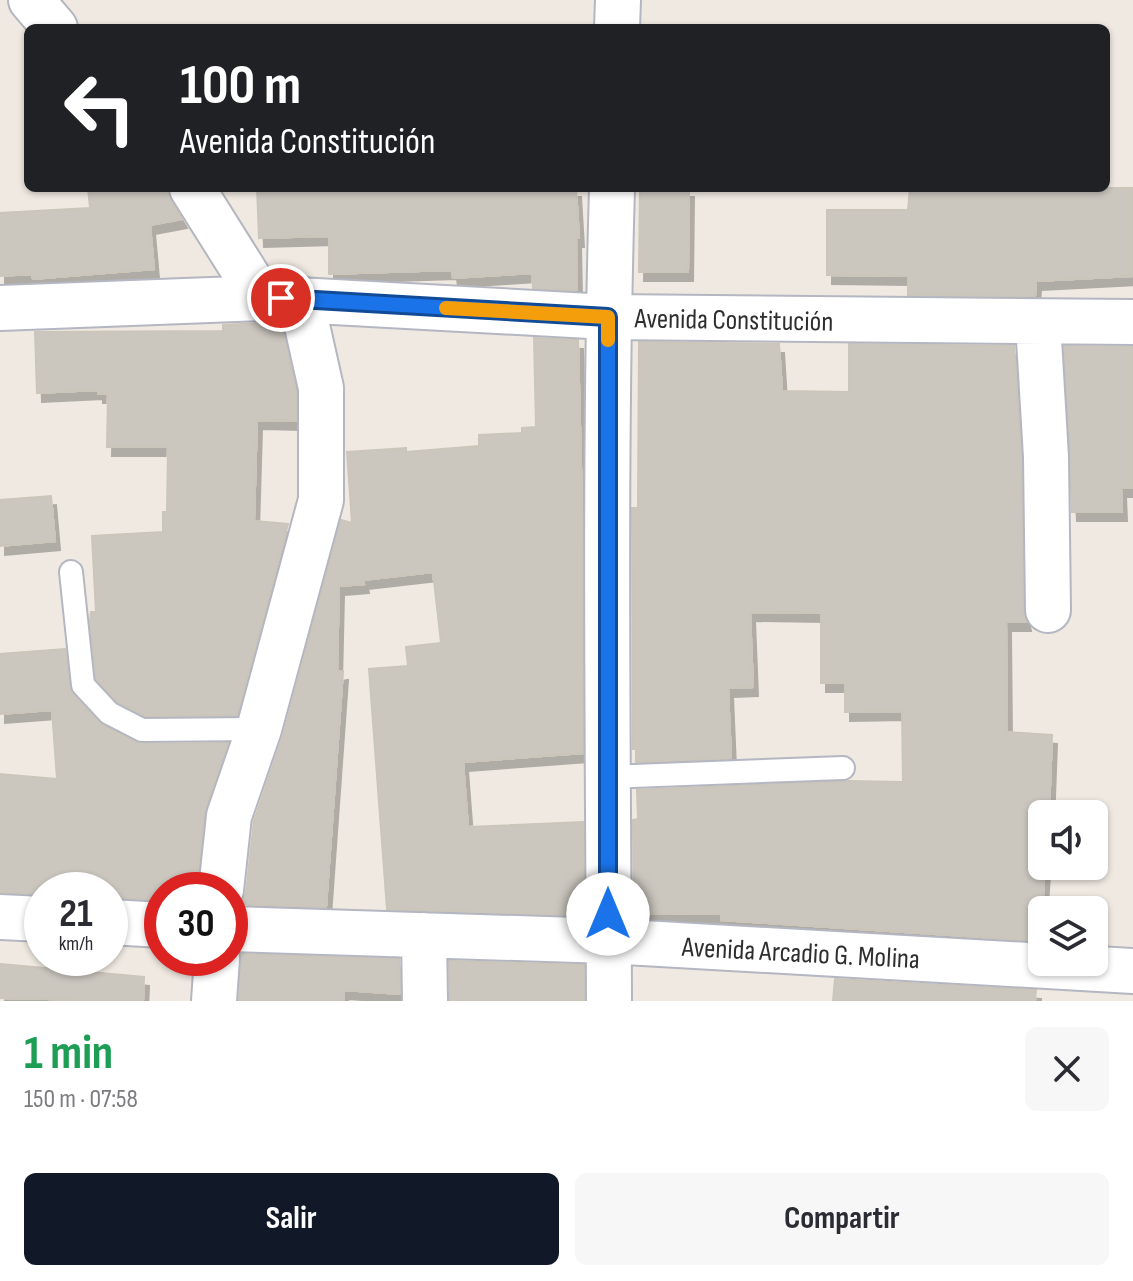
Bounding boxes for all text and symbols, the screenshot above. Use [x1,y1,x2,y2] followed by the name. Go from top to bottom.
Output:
[180,53,301,120] text: 100 m
[48,56,152,160] icon: left
[180,121,435,164] text: Avenida Constitución
[247,264,315,332] pin
[259,276,303,320] icon: arrive
[633,302,834,339] street label: Avenida Constitución
[1028,800,1108,976] map controls
[1028,800,1108,880] button: sound
[144,872,248,976] speed limit sign: 30
[566,872,650,956] position arrow
[59,890,93,938] text: 21
[1028,896,1108,976] button: layers
[680,931,921,976] street label: Avenida Arcadio G. Molina
[59,932,93,956] text: km/h
[24,1025,113,1082] text: 1 min
[1025,1027,1109,1111] button: close
[24,1084,138,1115] text: 150 m · 07:58
[24,1173,559,1265] button: Salir
[575,1173,1109,1265] button: Compartir

